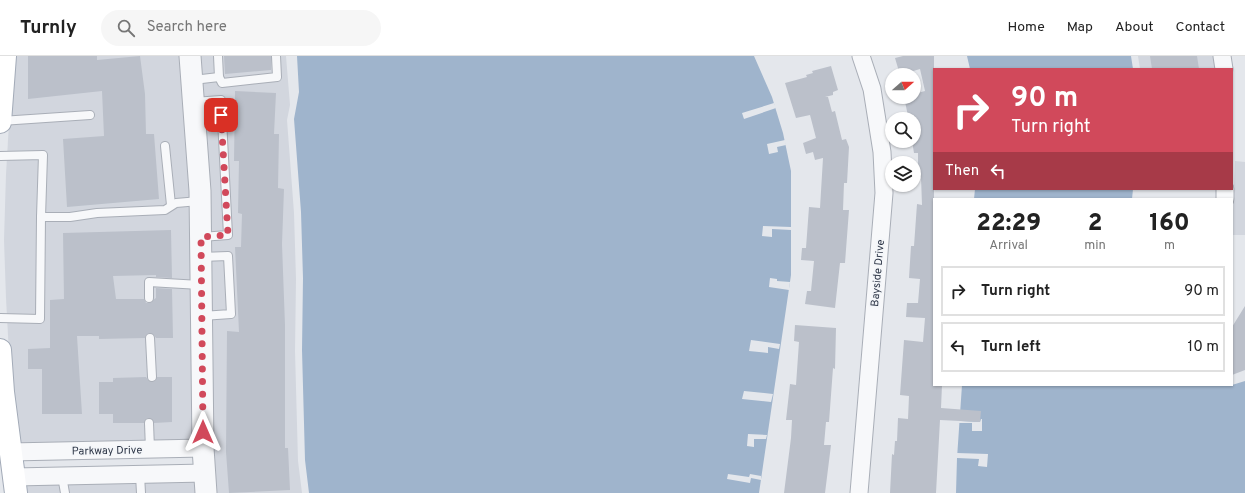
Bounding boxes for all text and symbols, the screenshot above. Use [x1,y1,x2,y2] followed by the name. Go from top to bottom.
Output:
[101,10,381,46] search box
[20,16,77,40] text: Turnly
[115,17,137,39] icon: search
[147,18,227,37] text: Search here
[1008,19,1045,36] text: Home
[1067,19,1093,36] text: Map
[1115,19,1154,36] text: About
[1176,19,1225,36] text: Contact
[885,68,921,104] north arrow
[885,68,921,192] map controls
[1011,81,1078,117] text: 90 m
[945,84,997,136] icon: right
[204,98,238,132] pin
[210,104,232,126] icon: arrive
[885,112,921,148] button: search
[1011,116,1091,139] text: Turn right
[885,156,921,192] button: layers
[987,160,1009,182] icon: left
[945,162,979,181] text: Then
[976,209,1041,239] text: 22:29
[1088,209,1102,239] text: 2
[1149,209,1190,239] text: 160
[989,238,1028,254] text: Arrival
[1084,238,1106,254] text: min
[1164,238,1175,254] text: m
[868,239,888,307] street label: Bayside Drive
[947,280,969,302] icon: right
[981,282,1050,301] text: Turn right
[1184,282,1219,301] text: 90 m
[947,336,969,358] icon: left
[981,338,1041,357] text: Turn left
[1188,338,1219,357] text: 10 m
[182,411,224,453] position arrow
[72,443,142,459] street label: Parkway Drive

